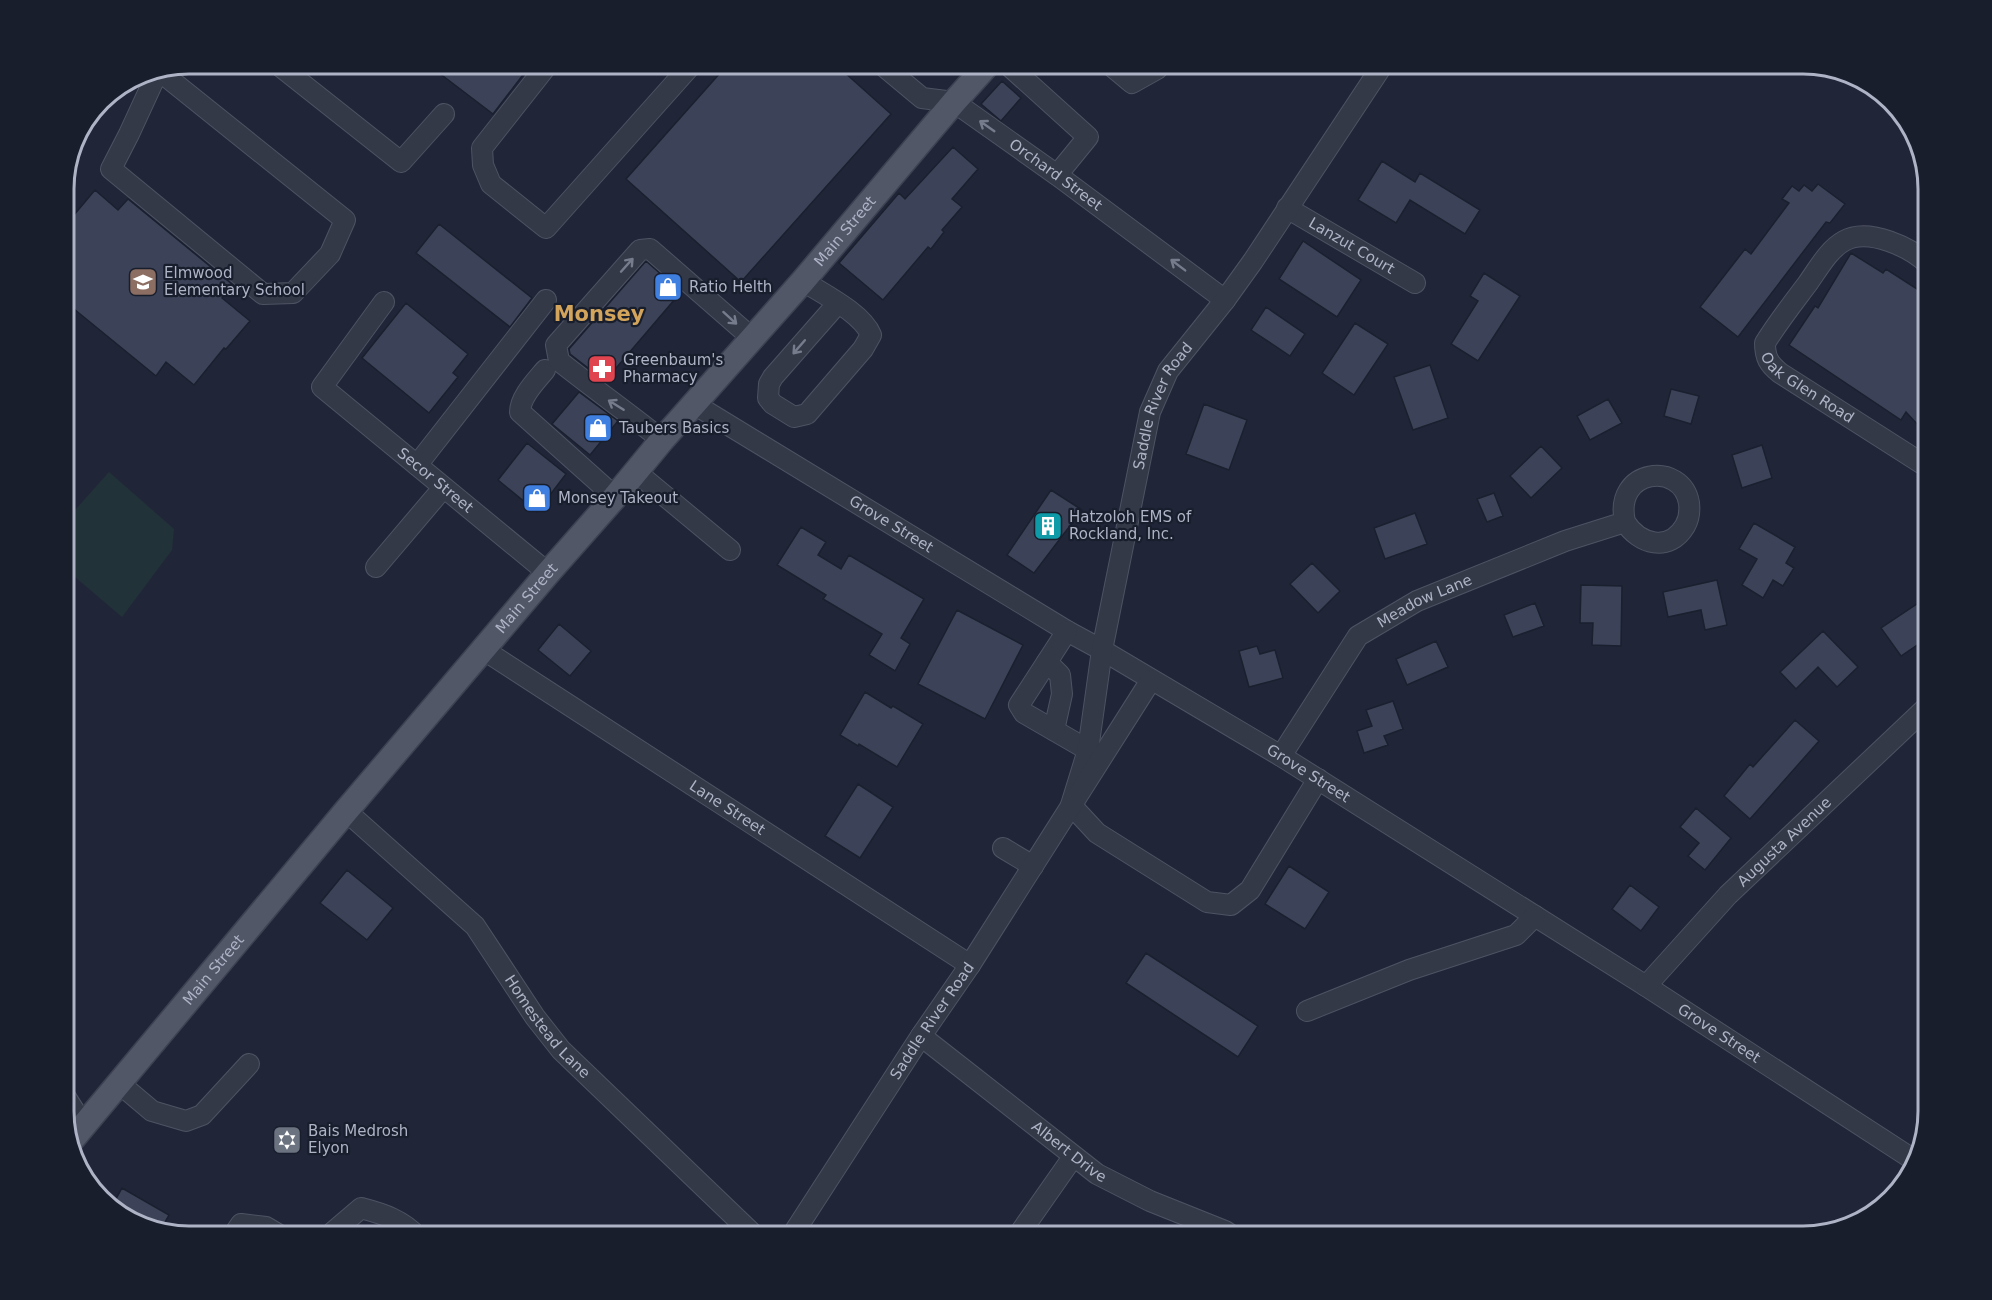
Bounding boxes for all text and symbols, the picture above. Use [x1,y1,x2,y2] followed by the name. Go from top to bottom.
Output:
[979,120,996,132] one-way arrow
[1006,135,1106,215] street label: Orchard Street
[810,192,880,270] street label: Main Street
[1306,214,1398,278] street label: Lanzut Court
[620,258,634,273] one-way arrow
[1171,259,1187,271] one-way arrow
[164,264,305,299] place label: Elmwood Elementary School
[127,266,159,298] school or university icon: Elmwood Elementary School
[652,271,684,303] shop icon: Ratio Helth
[689,278,772,296] place label: Ratio Helth
[554,302,645,326] district label: Monsey
[722,311,737,325] one-way arrow
[792,339,806,354] one-way arrow
[1130,339,1196,471] street label: Saddle River Road
[1757,349,1857,427] street label: Oak Glen Road
[623,351,723,386] place label: Greenbaum's Pharmacy
[586,353,618,385] pharmacy icon: Greenbaum's Pharmacy
[608,398,625,410] one-way arrow
[582,412,614,444] shop icon: Taubers Basics
[618,419,730,437] place label: Taubers Basics
[394,444,477,517] street label: Secor Street
[521,482,553,514] shop icon: Monsey Takeout
[558,489,678,507] place label: Monsey Takeout
[846,492,937,557] street label: Grove Street
[1069,508,1192,543] place label: Hatzoloh EMS of Rockland, Inc.
[1032,510,1064,542] building icon: Hatzoloh EMS of Rockland, Inc.
[492,559,561,637] street label: Main Street
[1374,571,1475,632] street label: Meadow Lane
[1263,741,1354,806] street label: Grove Street
[686,777,769,839] street label: Lane Street
[1734,793,1835,890] street label: Augusta Avenue
[179,931,248,1009] street label: Main Street
[886,959,978,1083] street label: Saddle River Road
[501,972,594,1082] street label: Homestead Lane
[1674,1000,1764,1067] street label: Grove Street
[1028,1117,1109,1186] street label: Albert Drive
[308,1122,408,1157] place label: Bais Medrosh Elyon
[271,1124,303,1156] synagogue icon: Bais Medrosh Elyon

